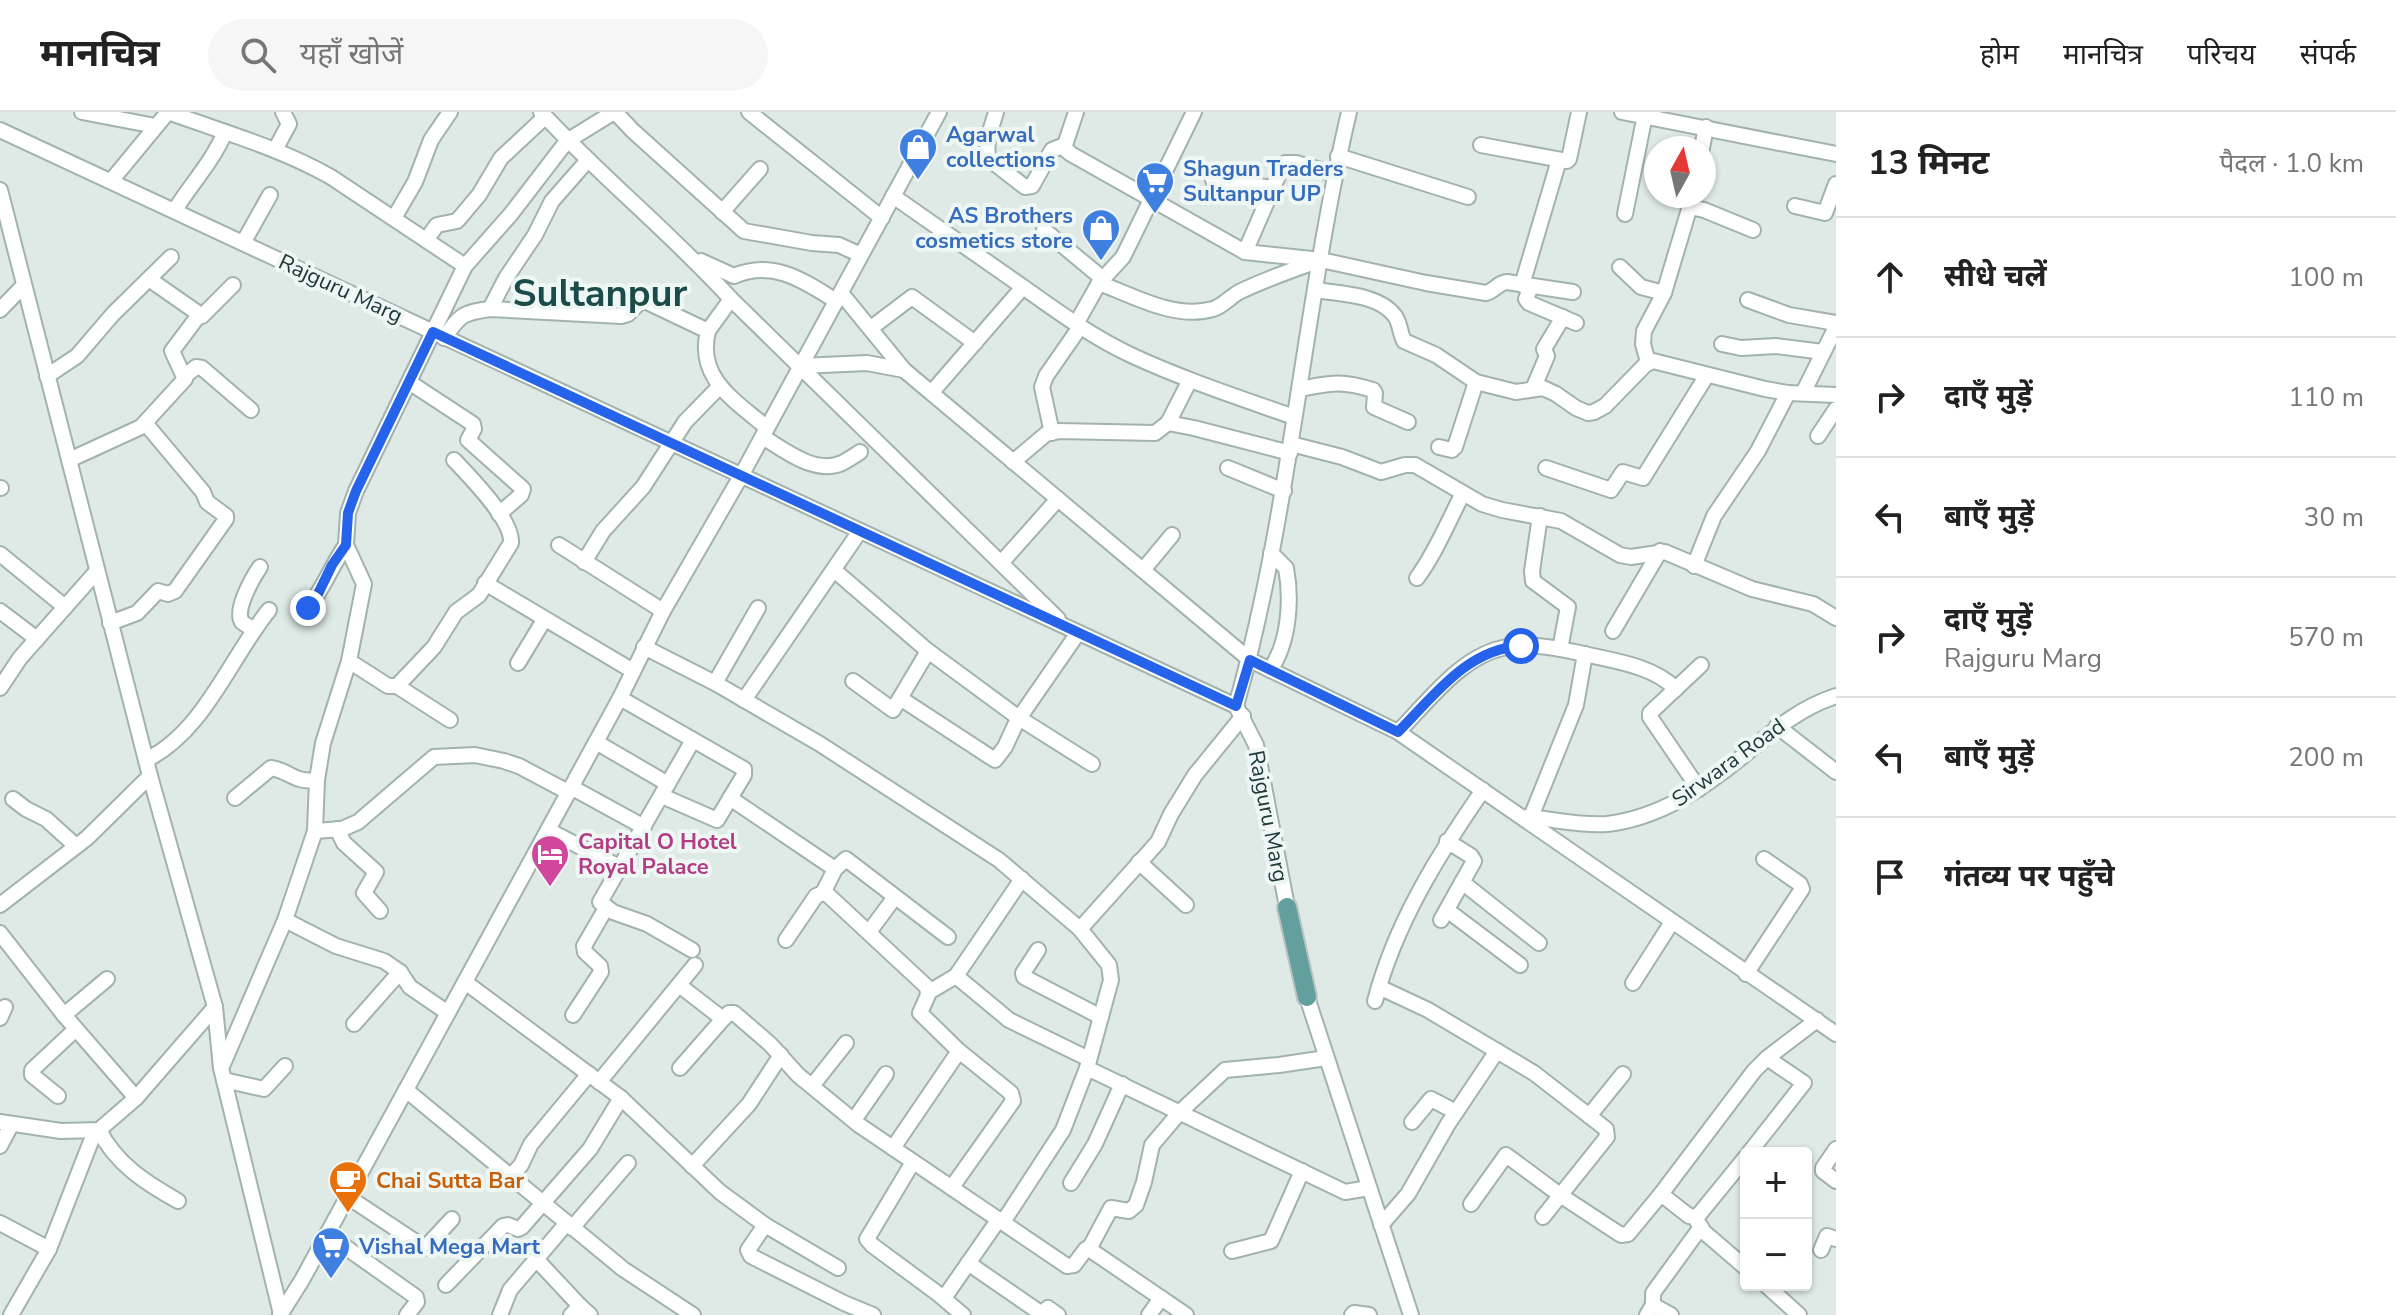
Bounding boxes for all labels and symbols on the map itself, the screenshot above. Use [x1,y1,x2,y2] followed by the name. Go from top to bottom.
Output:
[946,120,1055,175] place label: Agarwal collections
[897,126,939,181] shop icon: Agarwal collections
[1644,136,1716,208] north arrow
[1183,154,1344,209] place label: Shagun Traders Sultanpur UP
[1134,160,1176,215] supermarket icon: Shagun Traders Sultanpur UP
[915,201,1073,256] place label: AS Brothers cosmetics store
[1080,207,1122,262] shop icon: AS Brothers cosmetics store
[274,247,408,331] street label: Rajguru Marg
[513,268,688,319] district label: Sultanpur
[290,590,326,626] route end
[1503,628,1539,664] route start
[1666,711,1791,814] street label: Sirwara Road
[1241,748,1296,885] street label: Rajguru Marg
[578,827,737,882] place label: Capital O Hotel Royal Palace
[529,833,571,888] hotel icon: Capital O Hotel Royal Palace
[327,1159,369,1214] cafe icon: Chai Sutta Bar
[376,1166,524,1196] place label: Chai Sutta Bar
[310,1225,352,1280] supermarket icon: Vishal Mega Mart
[358,1232,541,1262] place label: Vishal Mega Mart

